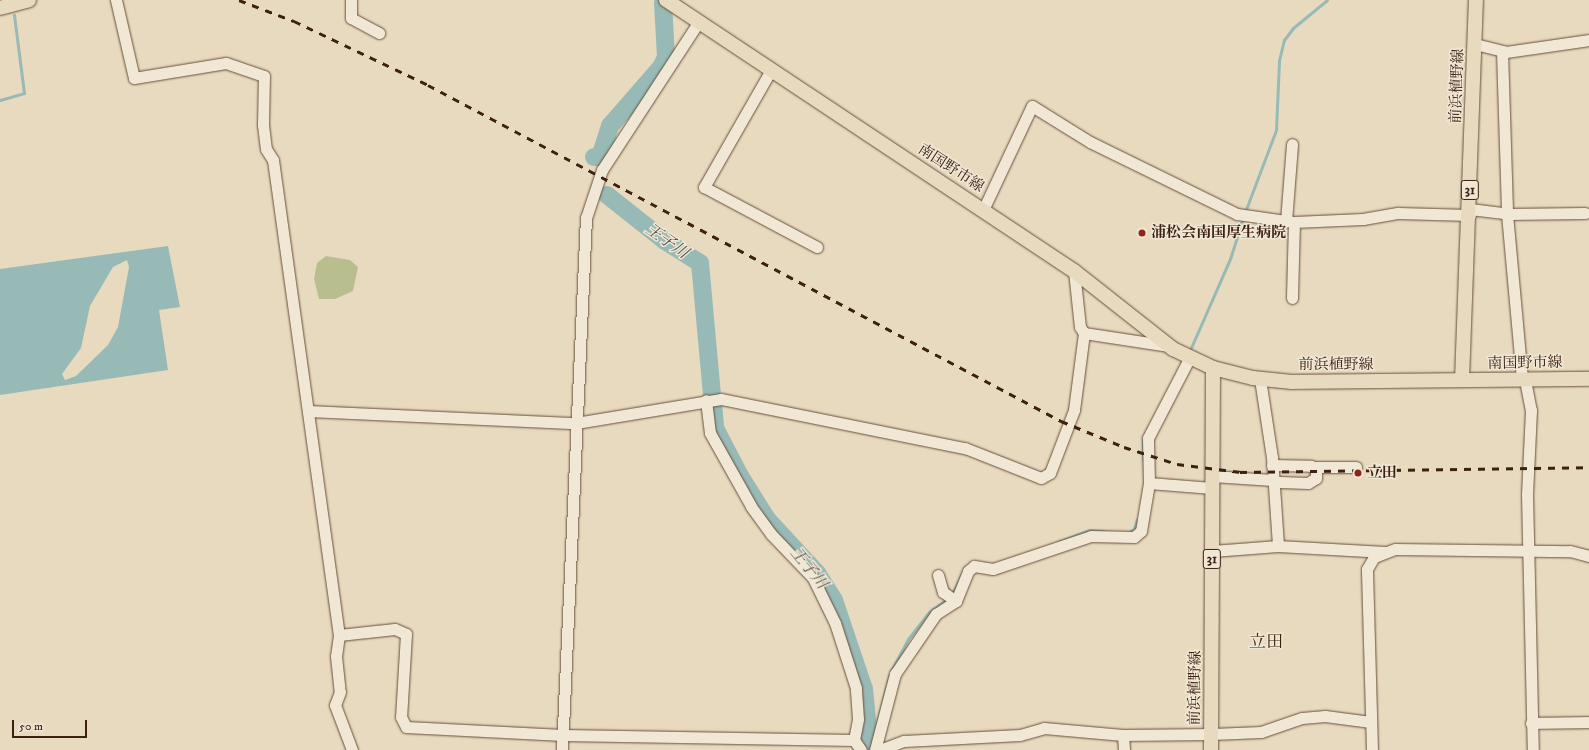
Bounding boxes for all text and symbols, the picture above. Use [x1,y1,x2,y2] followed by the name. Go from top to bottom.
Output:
[1447,48,1467,124] street label: 前浜植野線
[915,140,987,196] street label: 南国野市線
[1460,178,1480,202] road number: 31
[642,219,692,263] water label: 王子川
[1151,224,1286,242] place label: 浦松会南国厚生病院
[1136,227,1148,239] marker: 浦松会南国厚生病院
[1487,353,1563,373] street label: 南国野市線
[1299,356,1373,374] street label: 前浜植野線
[1367,464,1397,482] place label: 立田
[1352,467,1364,479] marker: 立田
[786,543,832,593] water label: 王子川
[1202,547,1222,571] road number: 31
[1249,633,1283,653] district label: 立田
[1185,650,1205,726] street label: 前浜植野線
[14,712,89,738] scale bar
[19,719,43,734] text: 50 m

